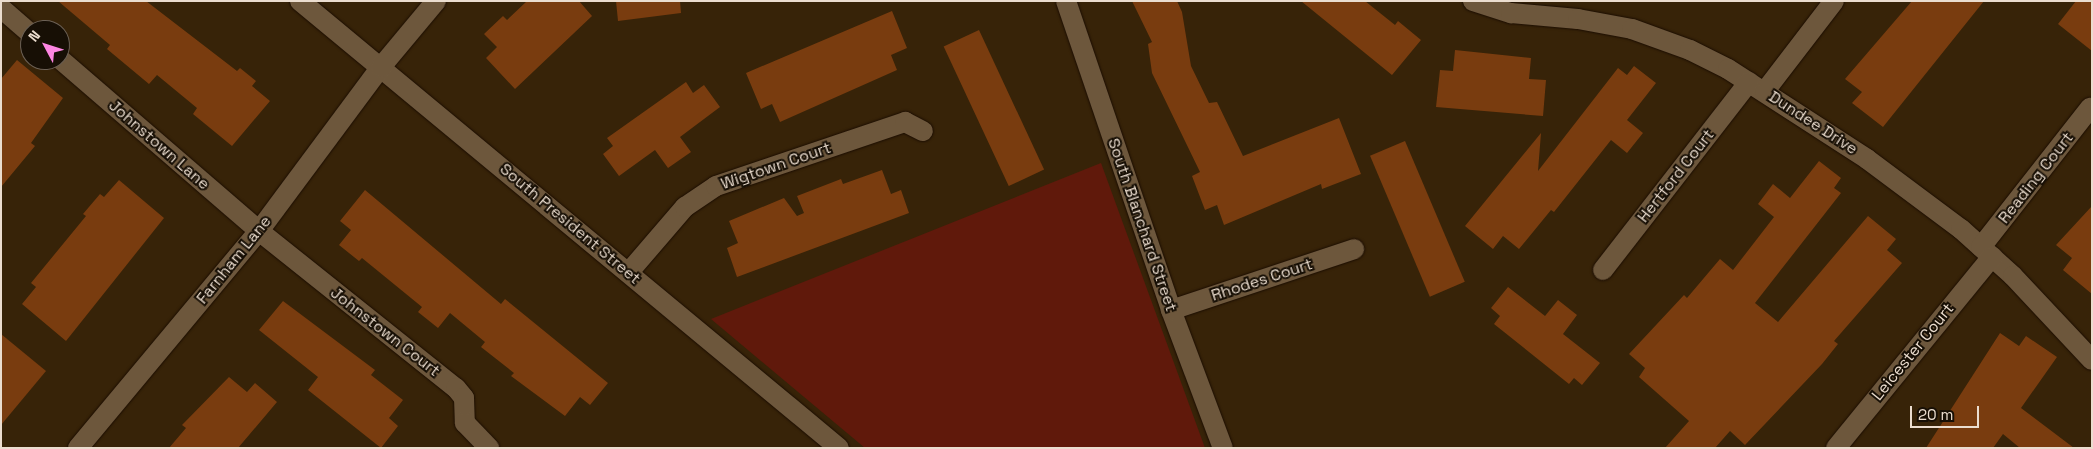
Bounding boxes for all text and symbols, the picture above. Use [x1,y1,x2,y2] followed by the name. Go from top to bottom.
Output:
[20,20,70,70] north arrow
[24,27,44,45] text: N
[1765,87,1861,159] street label: Dundee Drive
[105,96,213,194] street label: Johnstown Lane
[1634,126,1718,226] street label: Hertford Court
[1994,129,2078,227] street label: Reading Court
[1103,136,1181,314] street label: South Blanchard Street
[718,138,834,194] street label: Wigtown Court
[496,160,644,288] street label: South President Street
[193,212,275,308] street label: Farnham Lane
[1209,255,1315,305] street label: Rhodes Court
[326,283,444,381] street label: Johnstown Court
[1868,300,1958,404] street label: Leicester Court
[1913,396,1982,428] scale bar
[1918,405,1953,424] text: 20 m

